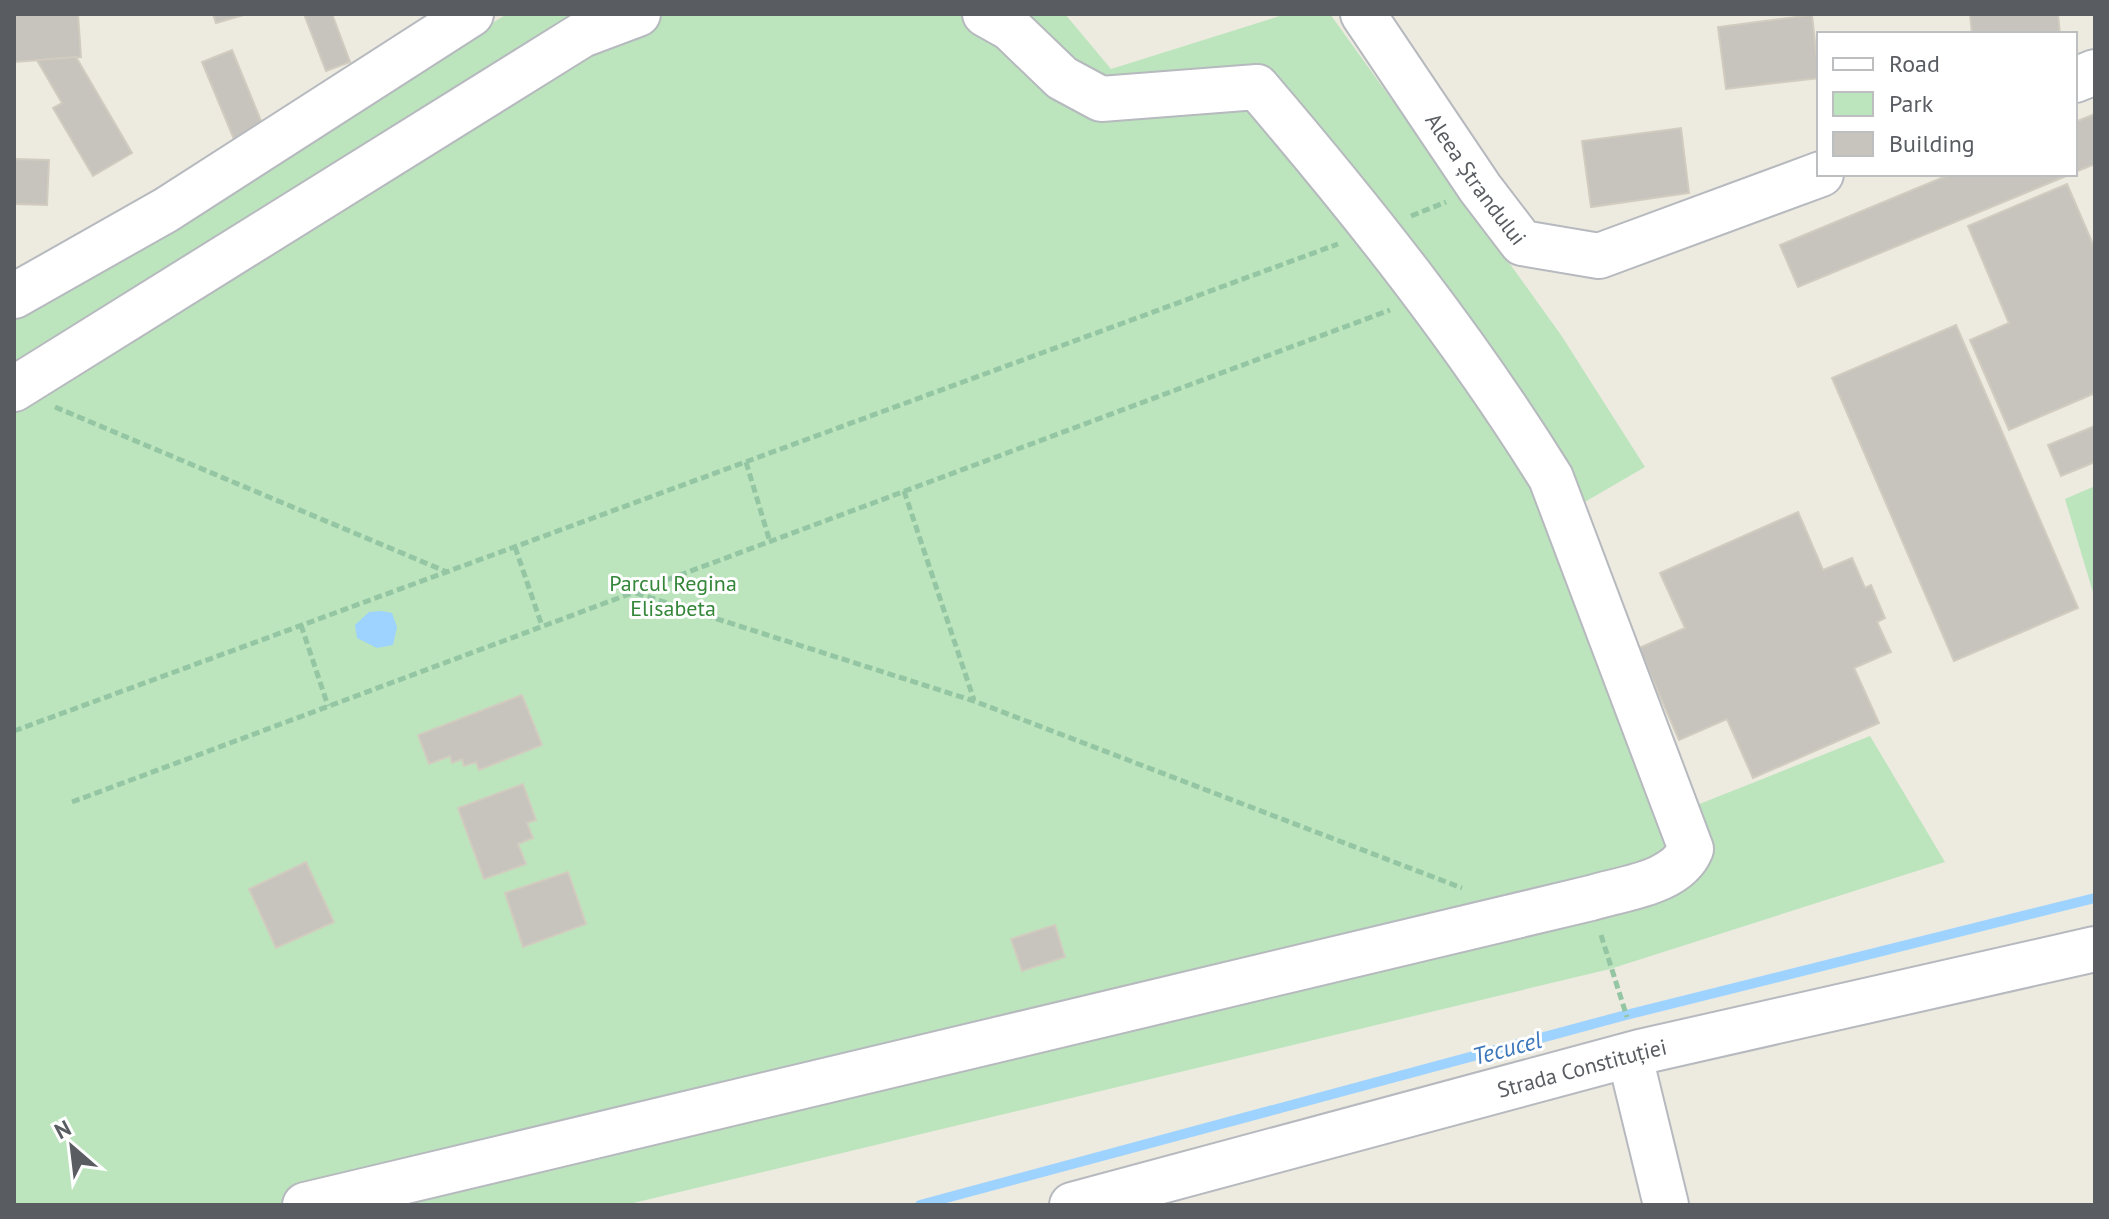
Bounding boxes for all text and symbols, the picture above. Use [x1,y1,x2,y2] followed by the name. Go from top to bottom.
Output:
[1817,32,2077,176] legend
[1889,48,1940,79] text: Road
[1889,88,1934,119] text: Park
[1420,108,1533,251] street label: Aleea Ștrandului
[1889,128,1975,159] text: Building
[609,569,737,622] park label: Parcul Regina Elisabeta
[1469,1024,1546,1072] water label: Tecucel
[1494,1032,1669,1104] street label: Strada Constituției
[32,1107,112,1187] north arrow
[50,1114,76,1145] text: N

